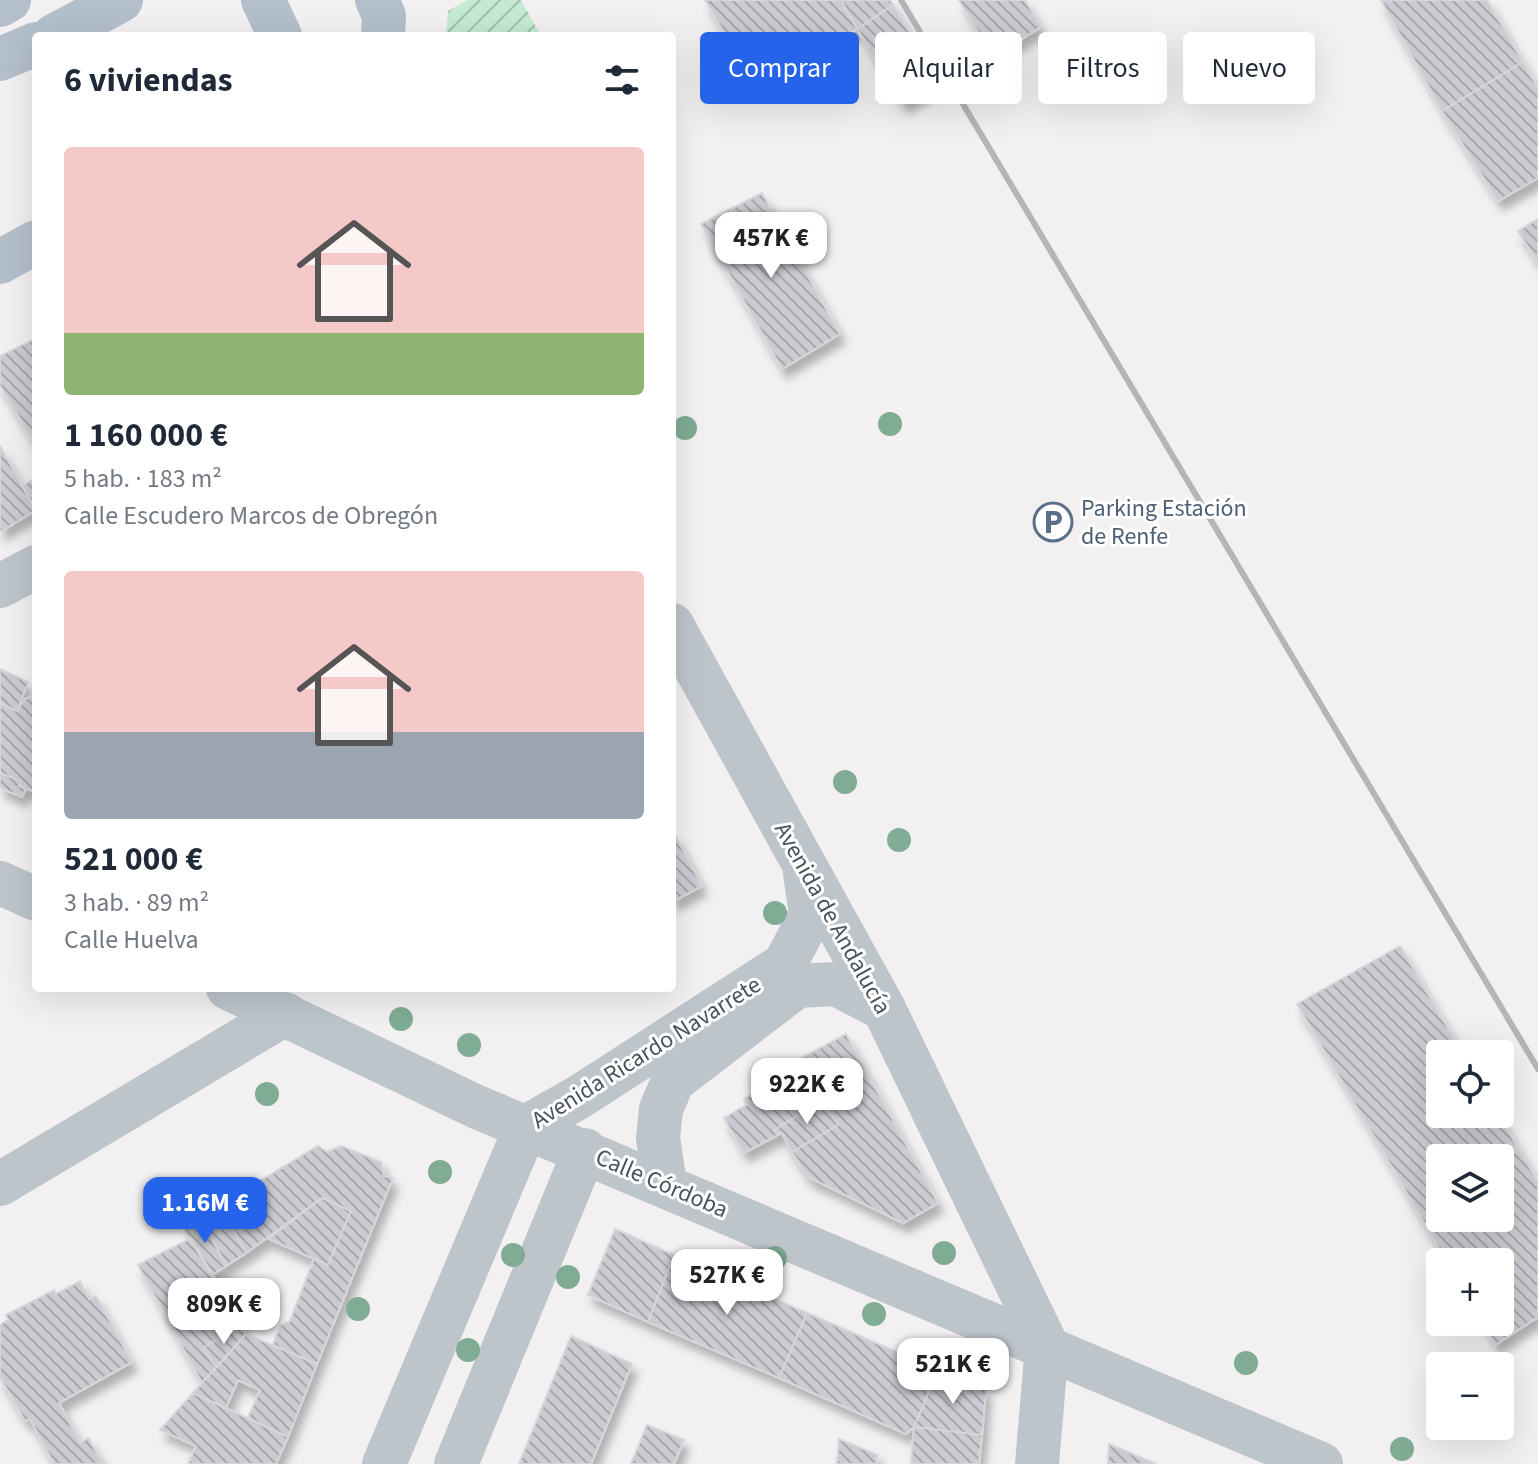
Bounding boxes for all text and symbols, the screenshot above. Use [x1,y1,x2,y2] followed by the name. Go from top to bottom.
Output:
[700,32,859,104] chip: Comprar
[875,32,1022,104] chip: Alquilar
[1038,32,1167,104] chip: Filtros
[1183,32,1315,104] chip: Nuevo
[64,56,233,105] text: 6 viviendas
[600,58,644,102] icon: filters
[282,199,426,343] icon: home
[706,212,836,280] pin: 457K €
[733,219,809,256] text: 457K €
[64,411,228,460] text: 1 160 000 €
[64,460,222,497] text: 5 hab. · 183 m²
[1081,491,1247,554] place label: Parking Estación de Renfe
[64,497,438,534] text: Calle Escudero Marcos de Obregón
[1032,501,1074,543] parking icon: Parking Estación de Renfe
[282,623,426,767] icon: home
[765,816,900,1021] street label: Avenida de Andalucía
[64,835,203,884] text: 521 000 €
[64,884,209,921] text: 3 hab. · 89 m²
[64,921,199,958] text: Calle Huelva
[525,967,768,1137] street label: Avenida Ricardo Navarrete
[1426,1040,1514,1440] map controls
[1426,1040,1514,1128] button: locate
[742,1058,872,1126] pin: 922K €
[769,1065,845,1102] text: 922K €
[590,1140,734,1227] street label: Calle Córdoba
[1426,1144,1514,1232] button: layers
[131,1177,279,1245] pin: 1.16M €
[161,1184,249,1221] text: 1.16M €
[1426,1248,1514,1336] button: +
[662,1249,792,1317] pin: 527K €
[689,1256,765,1293] text: 527K €
[159,1278,289,1346] pin: 809K €
[186,1285,262,1322] text: 809K €
[888,1338,1018,1406] pin: 521K €
[915,1345,991,1382] text: 521K €
[1426,1352,1514,1440] button: −

